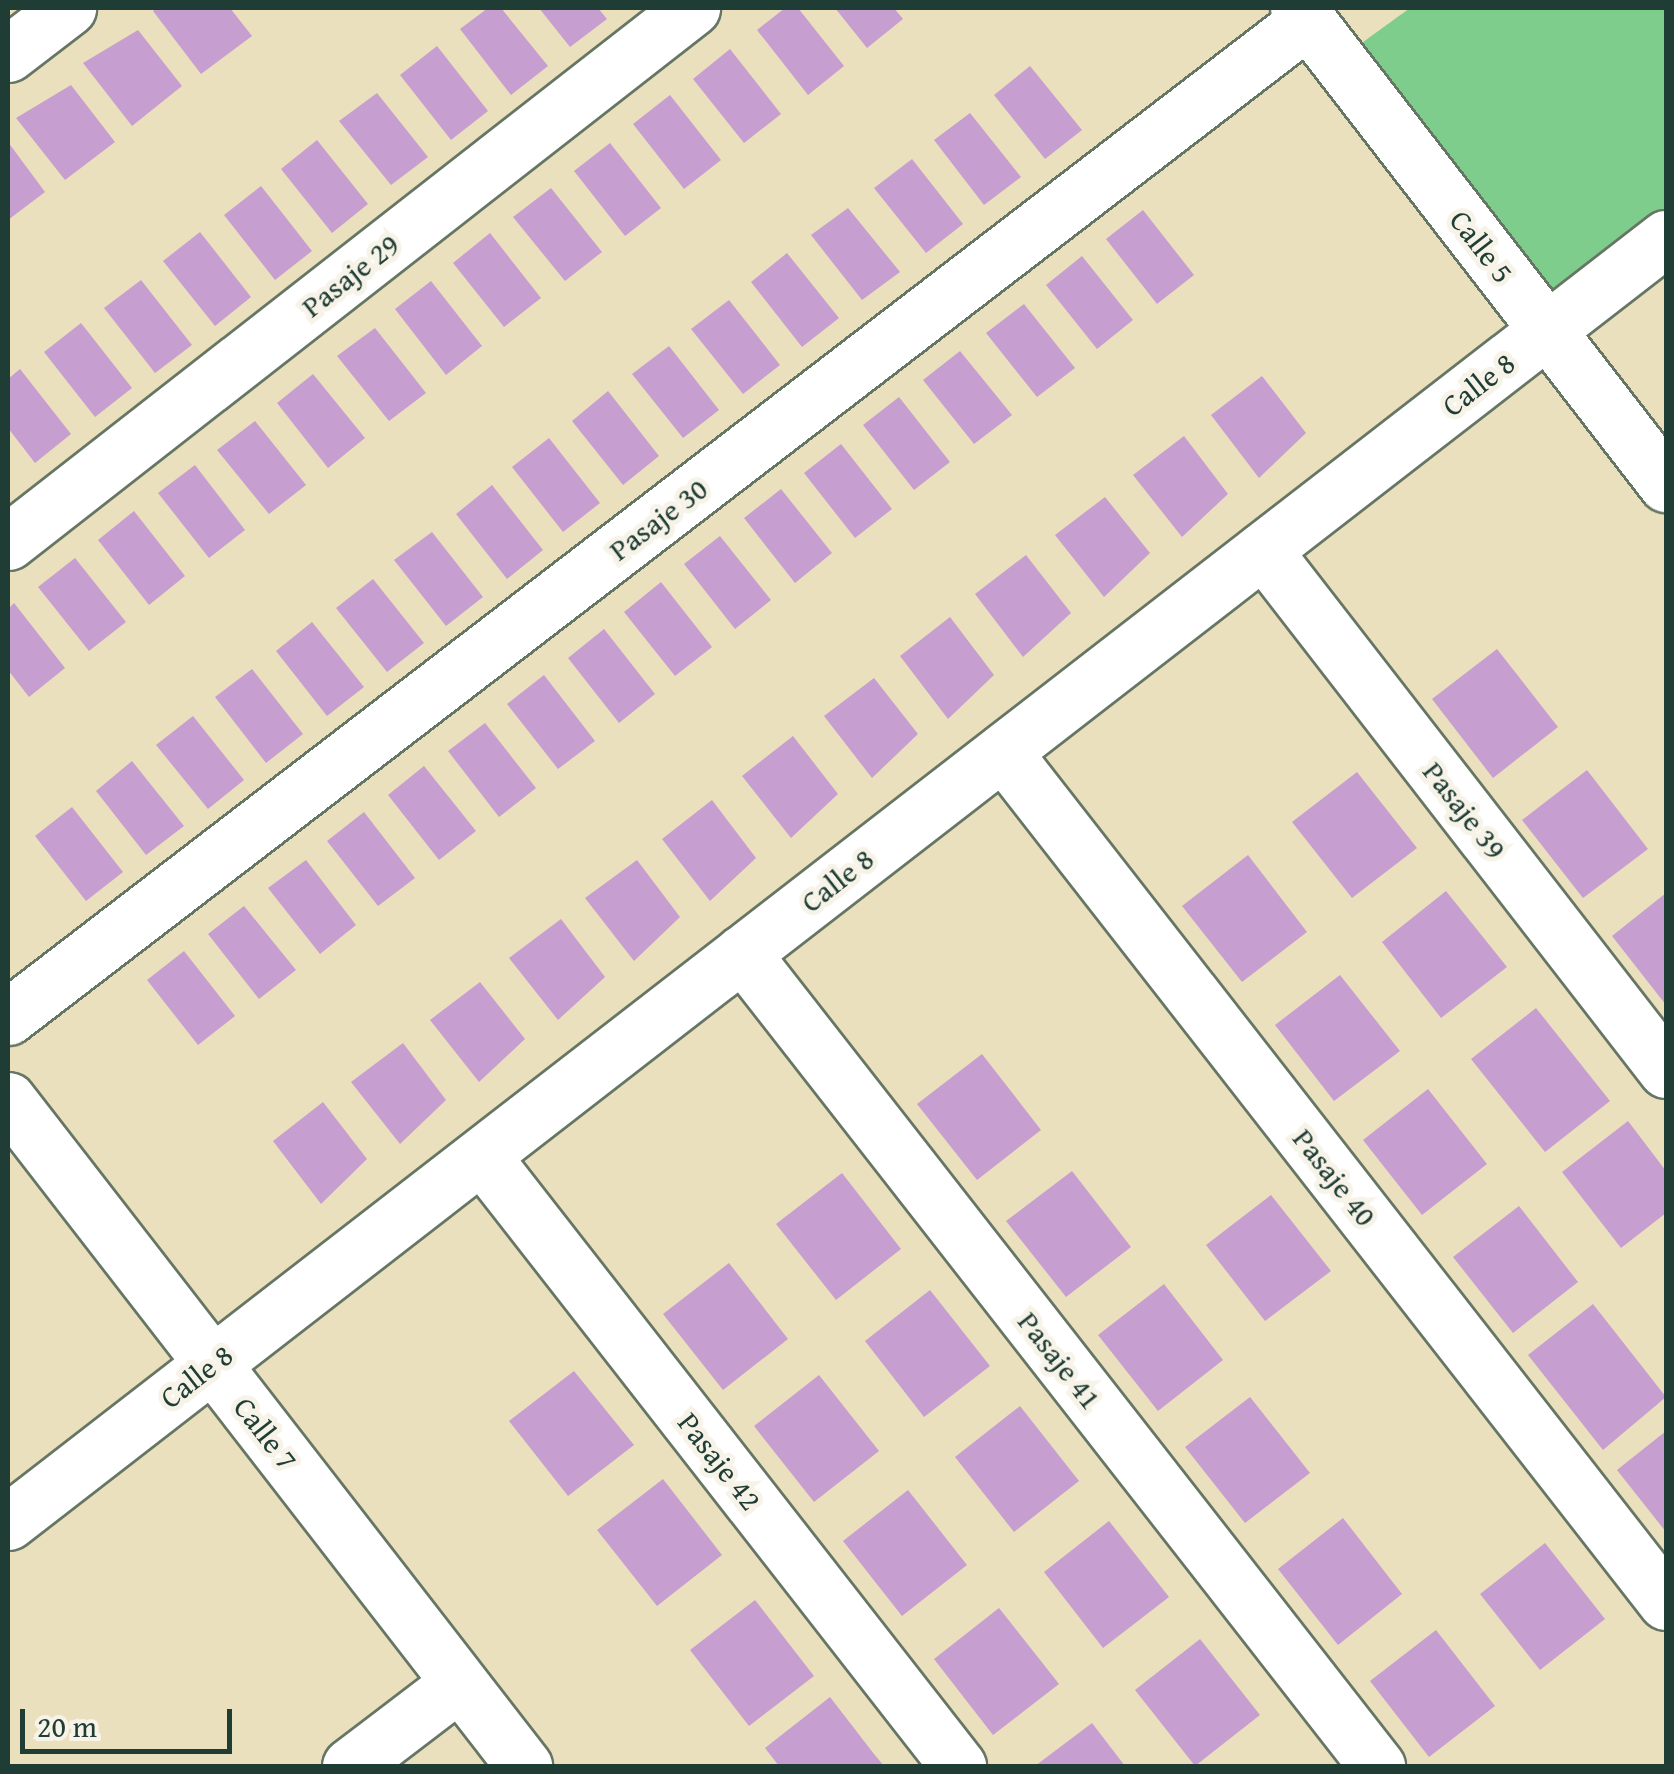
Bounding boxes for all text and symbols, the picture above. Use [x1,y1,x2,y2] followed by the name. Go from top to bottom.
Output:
[1442,202,1522,290] street label: Calle 5
[294,226,406,324] street label: Pasaje 29
[1434,344,1522,424] street label: Calle 8
[602,470,714,568] street label: Pasaje 30
[1416,754,1514,866] street label: Pasaje 39
[793,840,881,920] street label: Calle 8
[1286,1121,1384,1233] street label: Pasaje 40
[1011,1304,1109,1416] street label: Pasaje 41
[152,1336,240,1416] street label: Calle 8
[226,1389,306,1477] street label: Calle 7
[671,1405,769,1517] street label: Pasaje 42
[25,1689,238,1751] scale bar
[37,1704,97,1748] text: 20 m

